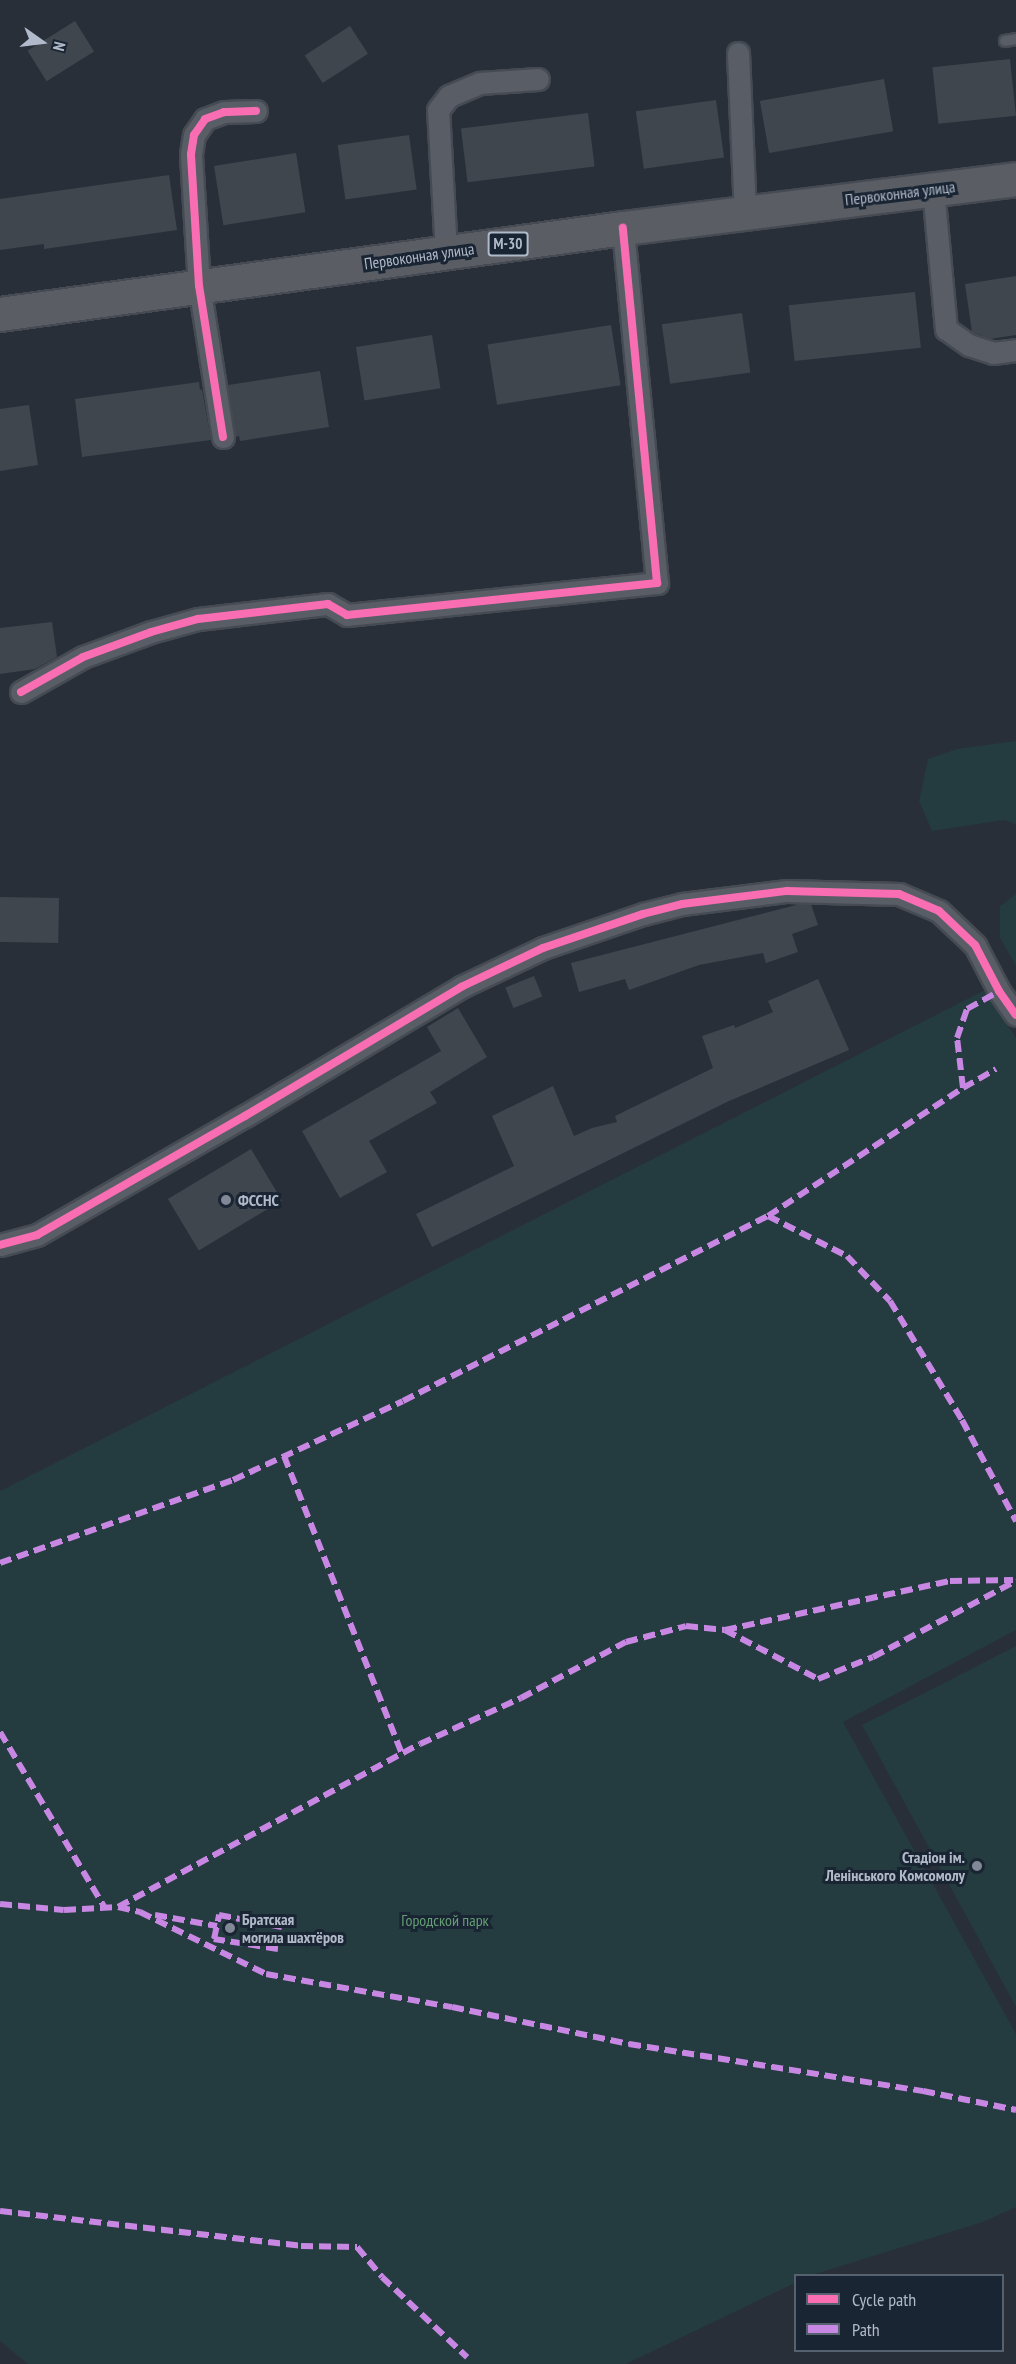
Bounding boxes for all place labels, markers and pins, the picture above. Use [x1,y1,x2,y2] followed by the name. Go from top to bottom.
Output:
[238,1190,279,1210] place label: ФССНС
[219,1193,233,1207] marker: ФССНС
[825,1847,965,1885] place label: Стадіон ім. Ленінського Комсомолу
[970,1859,984,1873] marker: Стадіон ім. Ленінського Комсомолу
[242,1909,344,1947] place label: Братская могила шахтёров
[223,1921,237,1935] marker: Братская могила шахтёров

